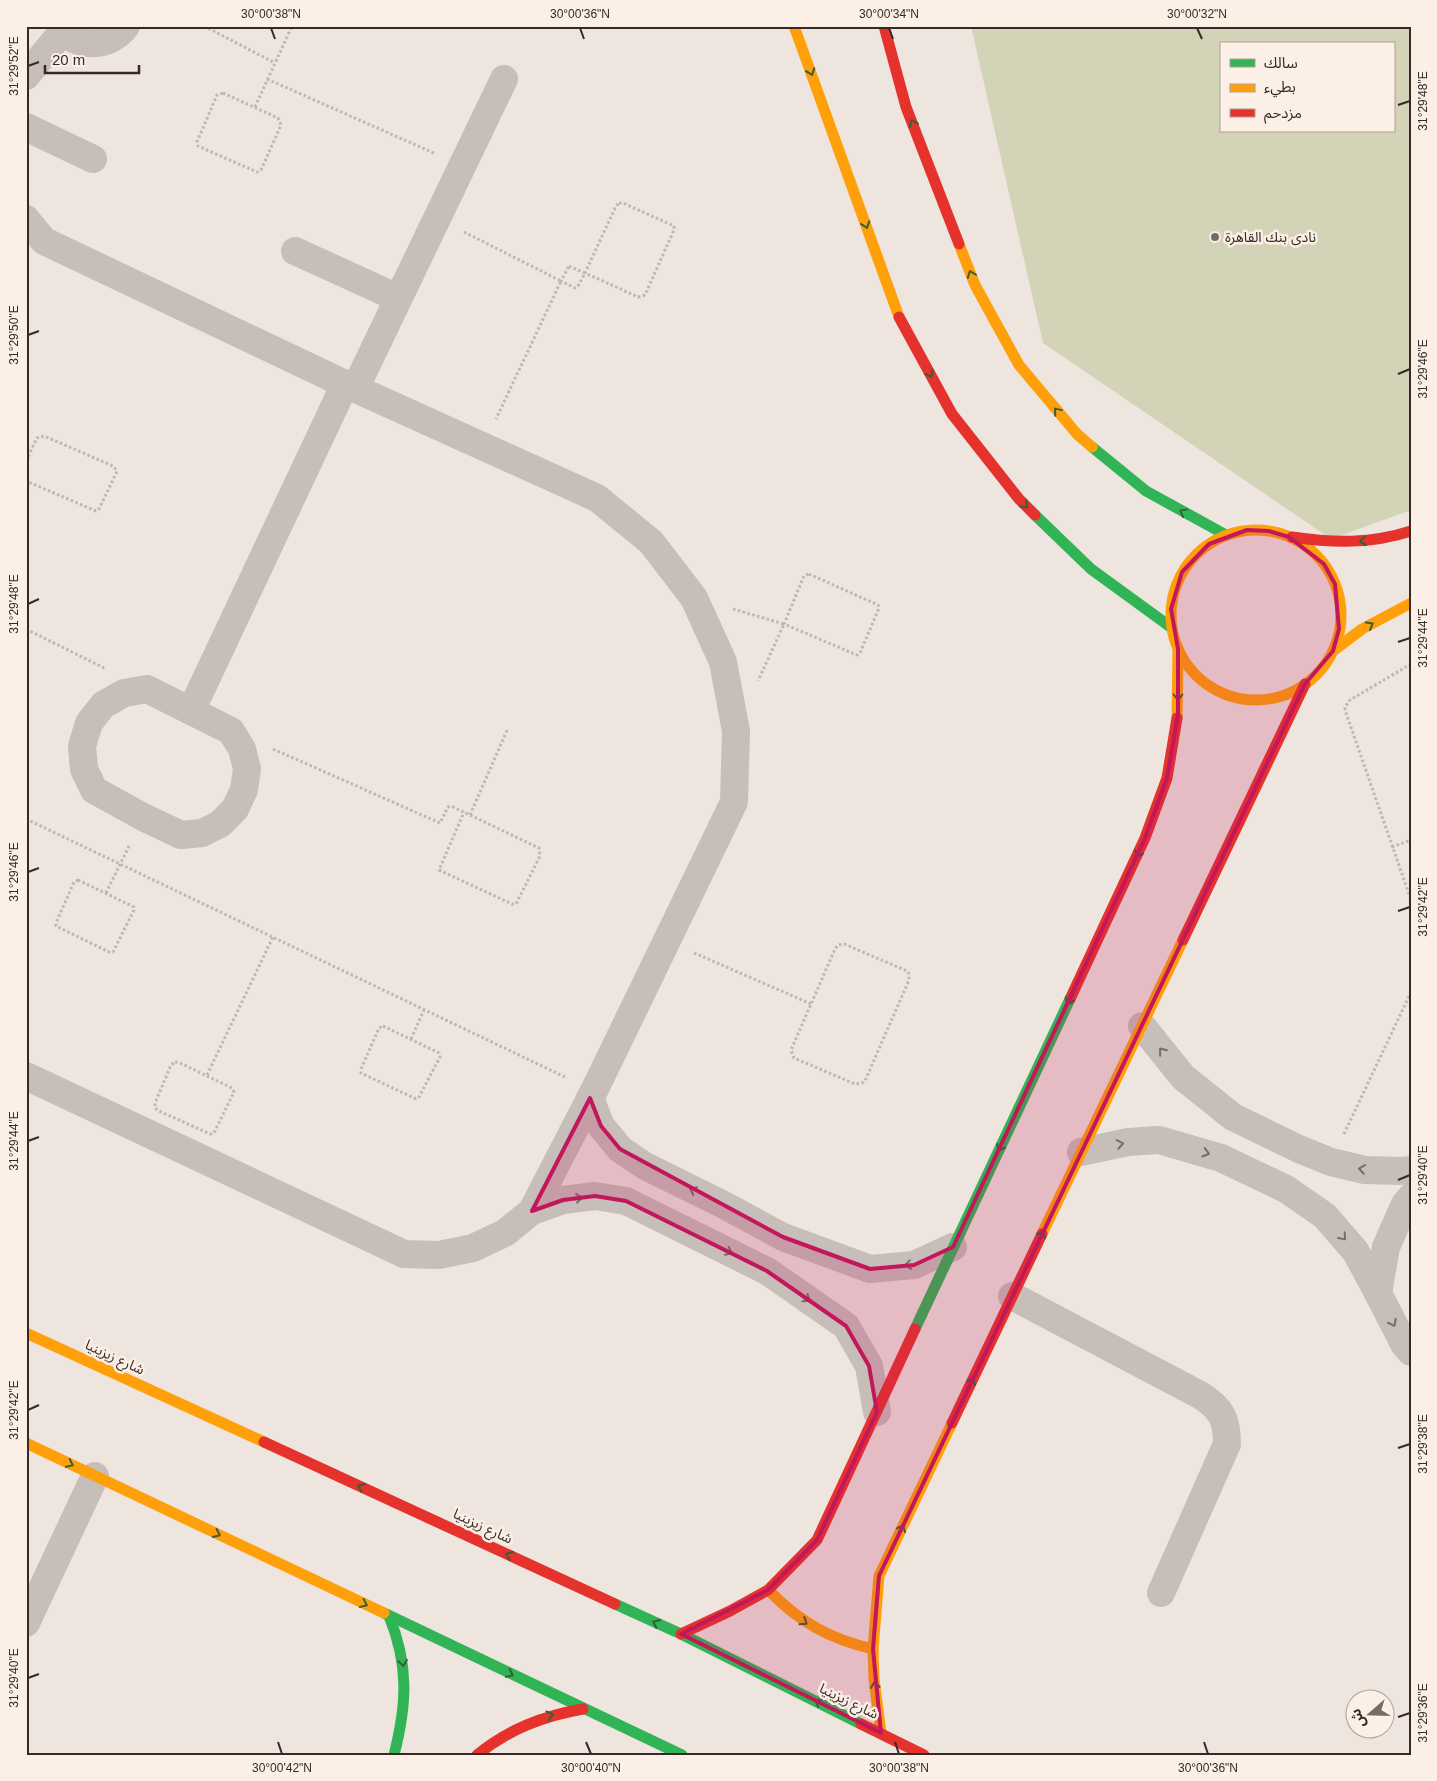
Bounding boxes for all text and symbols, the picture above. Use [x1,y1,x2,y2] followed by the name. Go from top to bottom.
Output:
[241,7,301,21] text: 30°00'38"N
[550,7,610,21] text: 30°00'36"N
[859,7,919,21] text: 30°00'34"N
[1167,7,1227,21] text: 30°00'32"N
[7,36,21,96] text: 31°29'52"E
[45,42,139,74] scale bar
[1220,42,1394,132] legend
[52,51,85,68] text: 20 m
[1264,54,1298,71] text: سالك
[805,67,815,76] one-way arrow
[1416,71,1430,131] text: 31°29'48"E
[1264,78,1296,98] text: بطيء
[1264,104,1302,124] text: مزدحم
[909,119,919,128] one-way arrow
[860,220,870,229] one-way arrow
[1225,229,1316,246] place label: نادى بنك القاهرة
[1209,231,1221,243] marker: نادى بنك القاهرة
[967,271,977,279] one-way arrow
[7,305,21,365] text: 31°29'50"E
[1416,339,1430,399] text: 31°29'46"E
[924,368,934,377] one-way arrow
[1055,408,1063,417] one-way arrow
[1019,499,1028,508] one-way arrow
[1180,508,1189,518] one-way arrow
[1359,535,1367,546] one-way arrow
[7,574,21,634] text: 31°29'48"E
[1416,608,1430,668] text: 31°29'44"E
[1365,621,1374,631] one-way arrow
[1173,694,1183,702] one-way arrow
[7,842,21,902] text: 31°29'46"E
[1134,848,1144,857] one-way arrow
[1416,877,1430,937] text: 31°29'42"E
[1065,996,1075,1005] one-way arrow
[1160,1048,1168,1057] one-way arrow
[7,1111,21,1171] text: 31°29'44"E
[1116,1139,1124,1150] one-way arrow
[995,1143,1006,1152] one-way arrow
[1416,1145,1430,1205] text: 31°29'40"E
[1201,1148,1210,1158] one-way arrow
[1358,1164,1367,1174] one-way arrow
[690,1186,699,1196] one-way arrow
[575,1193,583,1204] one-way arrow
[1036,1230,1046,1239] one-way arrow
[1337,1231,1346,1240] one-way arrow
[724,1246,733,1256] one-way arrow
[904,1259,912,1270] one-way arrow
[801,1293,811,1302] one-way arrow
[1387,1317,1397,1326] one-way arrow
[82,1336,147,1380] street label: شارع زيزينيا
[966,1377,976,1386] one-way arrow
[7,1380,21,1440] text: 31°29'42"E
[1416,1414,1430,1474] text: 31°29'38"E
[65,1458,74,1469] one-way arrow
[357,1482,366,1493] one-way arrow
[450,1505,515,1549] street label: شارع زيزينيا
[896,1524,906,1533] one-way arrow
[212,1528,221,1538] one-way arrow
[505,1550,514,1561] one-way arrow
[359,1598,368,1608] one-way arrow
[798,1616,808,1625] one-way arrow
[652,1618,661,1629] one-way arrow
[7,1648,21,1708] text: 31°29'40"E
[397,1658,407,1667] one-way arrow
[505,1668,514,1678] one-way arrow
[816,1680,881,1725] street label: شارع زيزينيا
[870,1680,881,1688] one-way arrow
[1416,1683,1430,1743] text: 31°29'36"E
[1344,1688,1394,1738] north arrow
[814,1698,823,1708] one-way arrow
[1347,1707,1369,1730] text: ش
[545,1711,553,1721] one-way arrow
[252,1761,312,1775] text: 30°00'42"N
[561,1761,621,1775] text: 30°00'40"N
[869,1761,929,1775] text: 30°00'38"N
[1178,1761,1238,1775] text: 30°00'36"N

